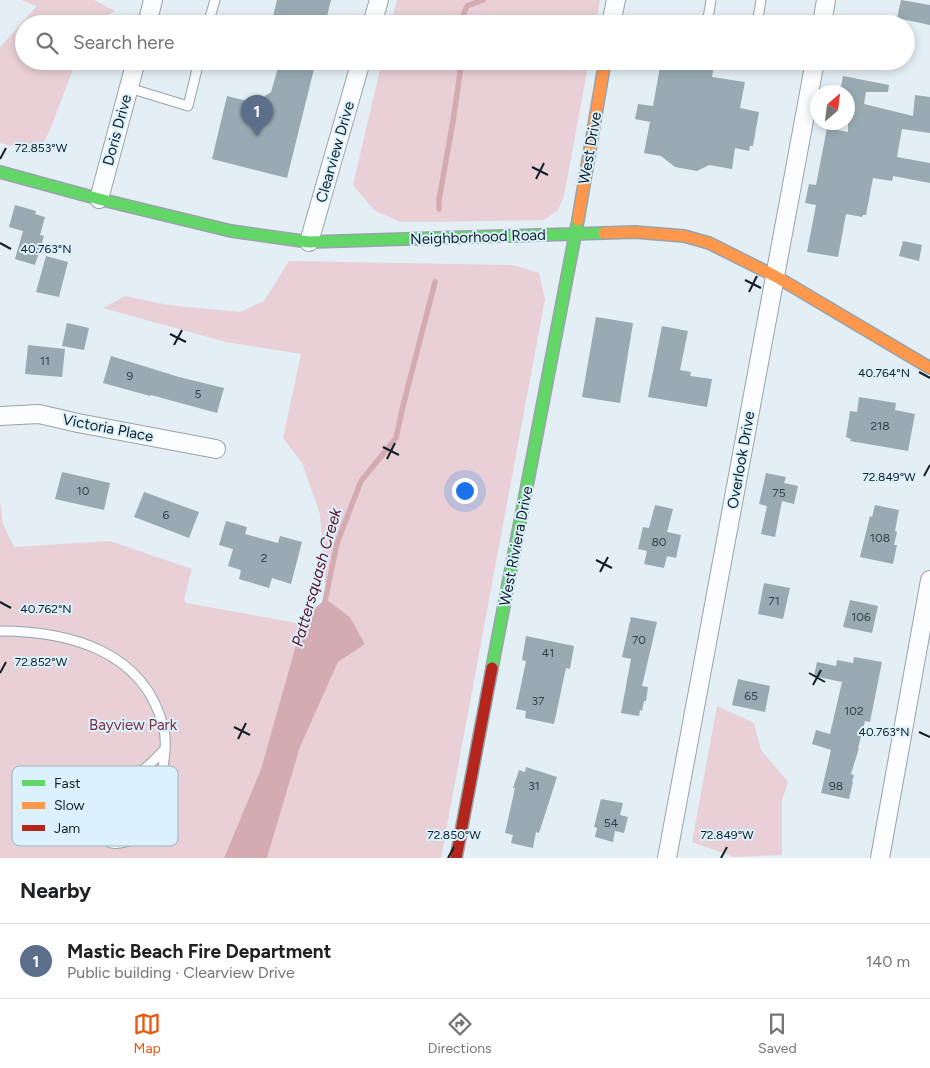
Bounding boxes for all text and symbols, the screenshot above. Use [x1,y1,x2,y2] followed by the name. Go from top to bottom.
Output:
[15,15,915,70] search box
[33,29,61,57] icon: search
[73,31,175,54] text: Search here
[810,85,855,130] north arrow
[99,92,135,168] street label: Doris Drive
[241,95,273,136] pin: 1
[312,99,358,205] street label: Clearview Drive
[575,110,605,186] street label: West Drive
[15,141,68,155] text: 72.853°W
[410,226,546,248] street label: Neighborhood Road
[20,242,72,256] text: 40.763°N
[40,354,50,368] house number: 11
[858,366,910,380] text: 40.764°N
[127,369,134,383] house number: 9
[195,387,202,401] house number: 5
[61,410,155,446] street label: Victoria Place
[724,410,758,510] street label: Overlook Drive
[870,419,890,433] house number: 218
[862,470,916,484] text: 72.849°W
[452,478,478,504] your location
[77,484,90,498] house number: 10
[496,485,536,607] street label: West Riviera Drive
[772,486,786,500] house number: 75
[288,505,346,648] water label: Pattersquash Creek
[163,508,170,522] house number: 6
[870,531,890,545] house number: 108
[651,535,667,549] house number: 80
[261,551,267,565] house number: 2
[768,594,780,608] house number: 71
[20,602,72,616] text: 40.762°N
[851,610,871,624] house number: 106
[632,633,646,647] house number: 70
[542,646,554,660] house number: 41
[15,655,68,669] text: 72.852°W
[744,689,758,703] house number: 65
[532,694,545,708] house number: 37
[844,704,864,718] house number: 102
[89,716,178,734] park label: Bayview Park
[858,725,910,739] text: 40.763°N
[12,766,178,846] legend
[54,775,80,792] text: Fast
[528,779,540,793] house number: 31
[829,779,843,793] house number: 98
[54,797,85,814] text: Slow
[604,816,619,830] house number: 54
[54,820,80,837] text: Jam
[427,828,481,842] text: 72.850°W
[700,828,754,842] text: 72.849°W
[20,878,91,903] text: Nearby
[67,940,331,963] text: Mastic Beach Fire Department
[33,952,39,971] text: 1
[866,952,910,971] text: 140 m
[67,963,295,982] text: Public building · Clearview Drive
[133,1010,161,1057] tab: Map
[428,1010,492,1057] tab: Directions
[758,1010,797,1057] tab: Saved

